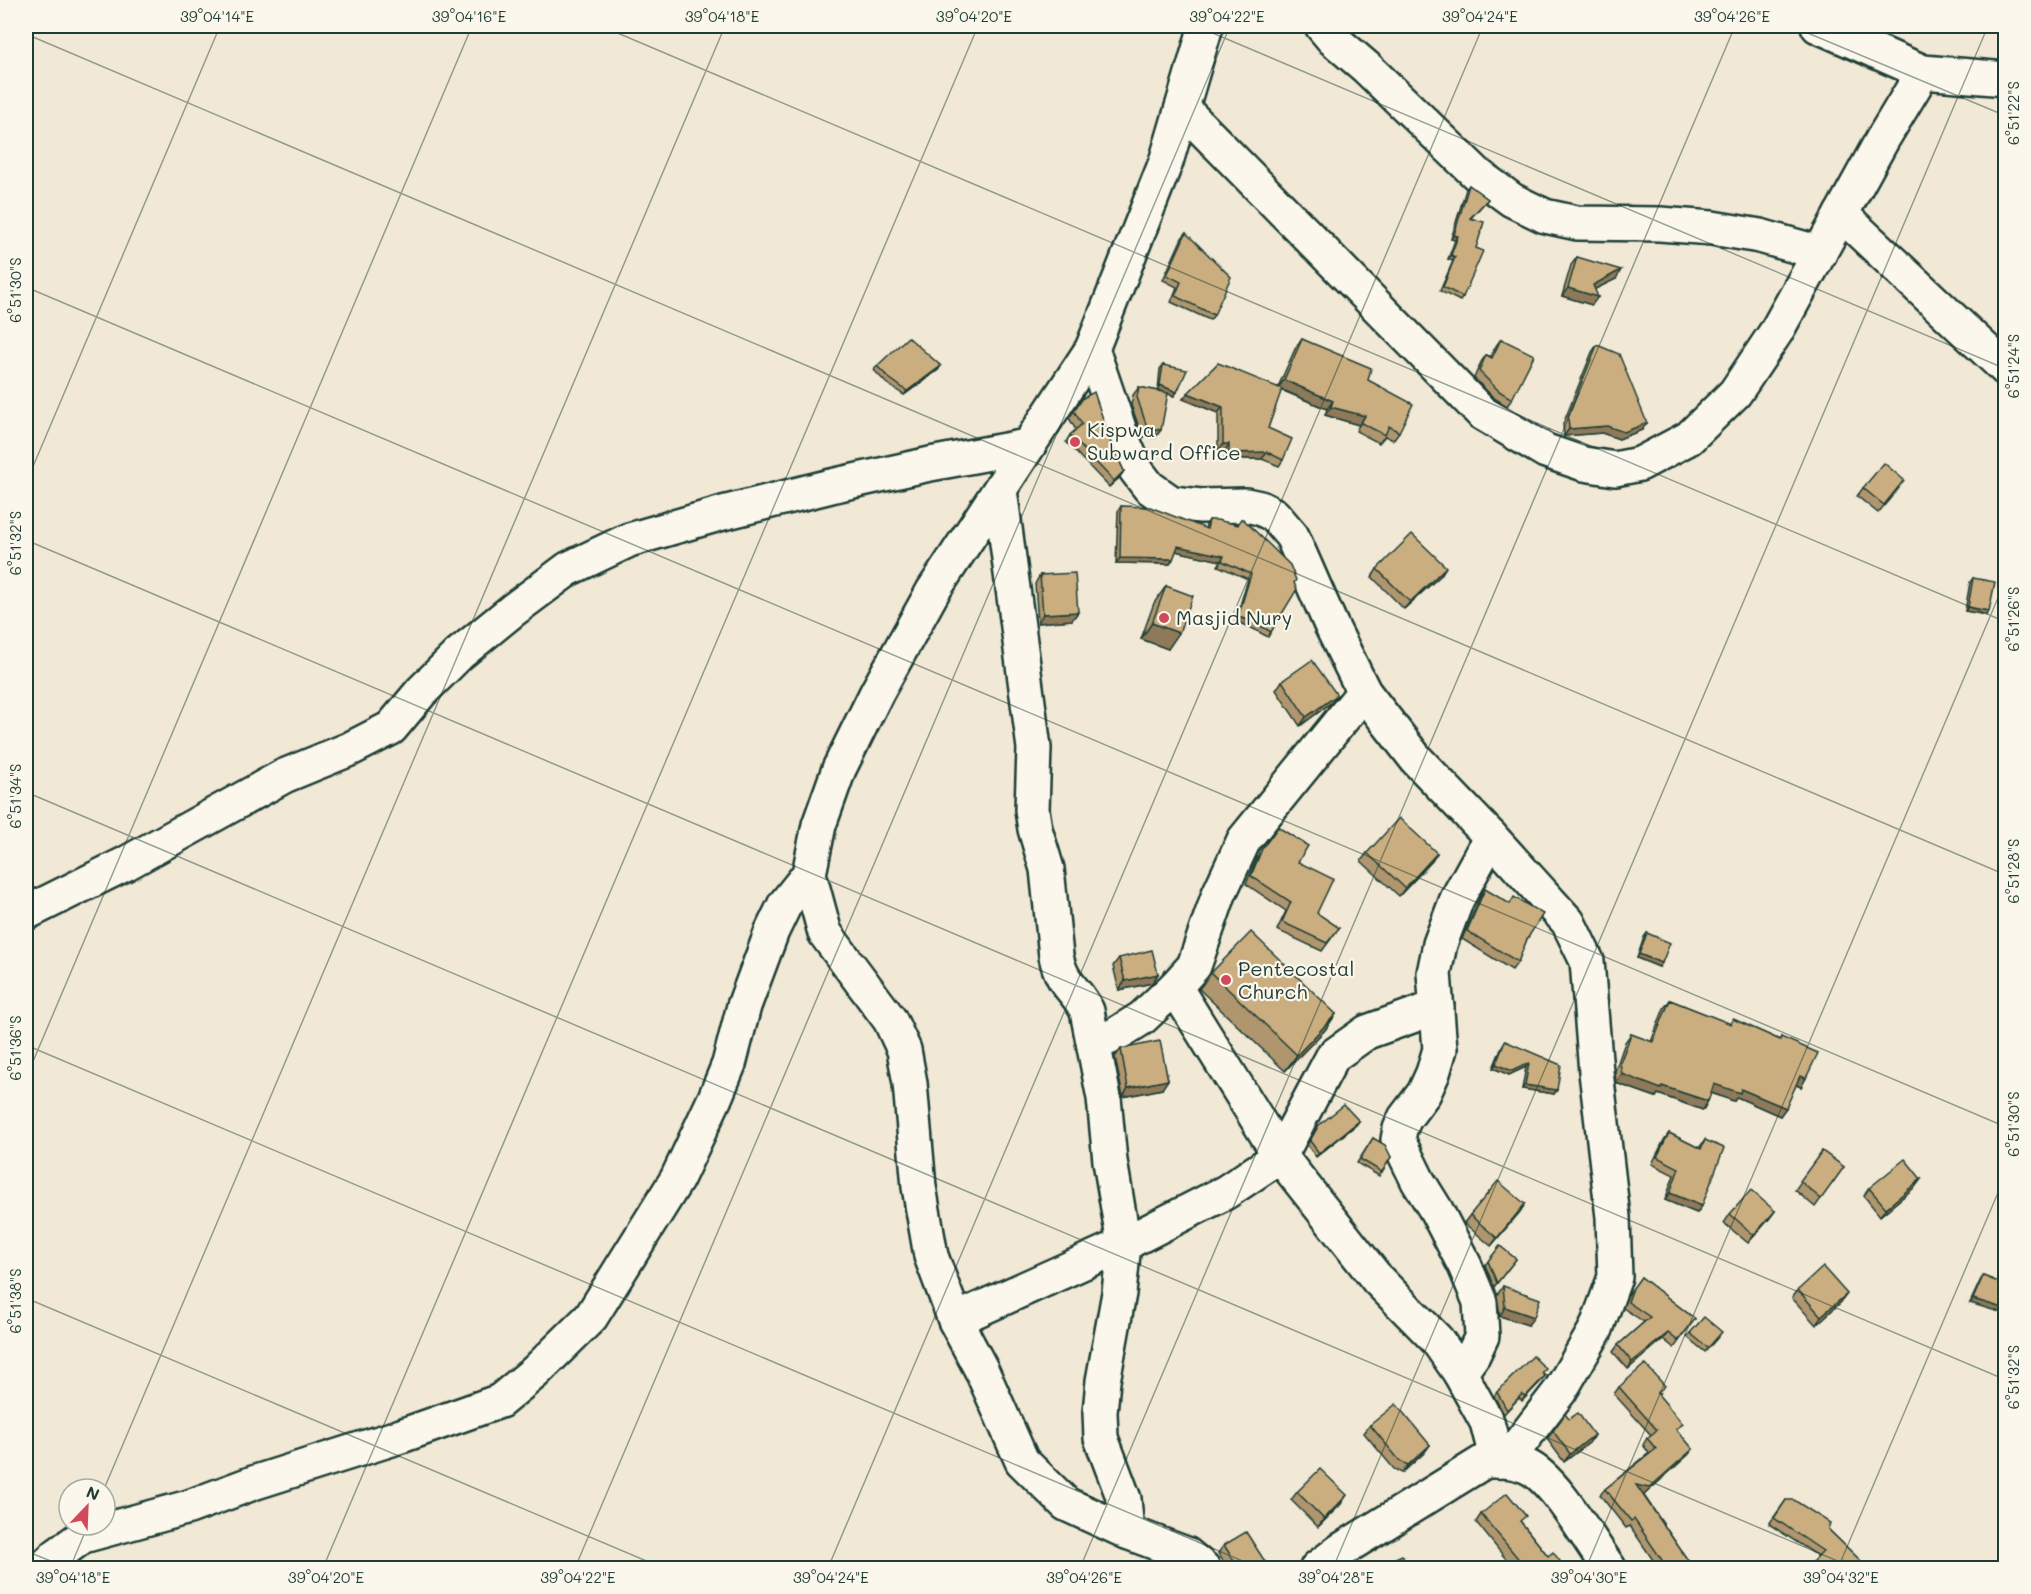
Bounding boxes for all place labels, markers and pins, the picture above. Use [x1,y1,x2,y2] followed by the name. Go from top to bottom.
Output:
[1087,416,1241,465] place label: Kispwa Subward Office
[1068,435,1082,449] marker: Kispwa Subward Office
[1176,604,1292,630] place label: Masjid Nury
[1157,611,1171,625] marker: Masjid Nury
[1238,955,1354,1004] place label: Pentecostal Church
[1219,973,1233,987] marker: Pentecostal Church

